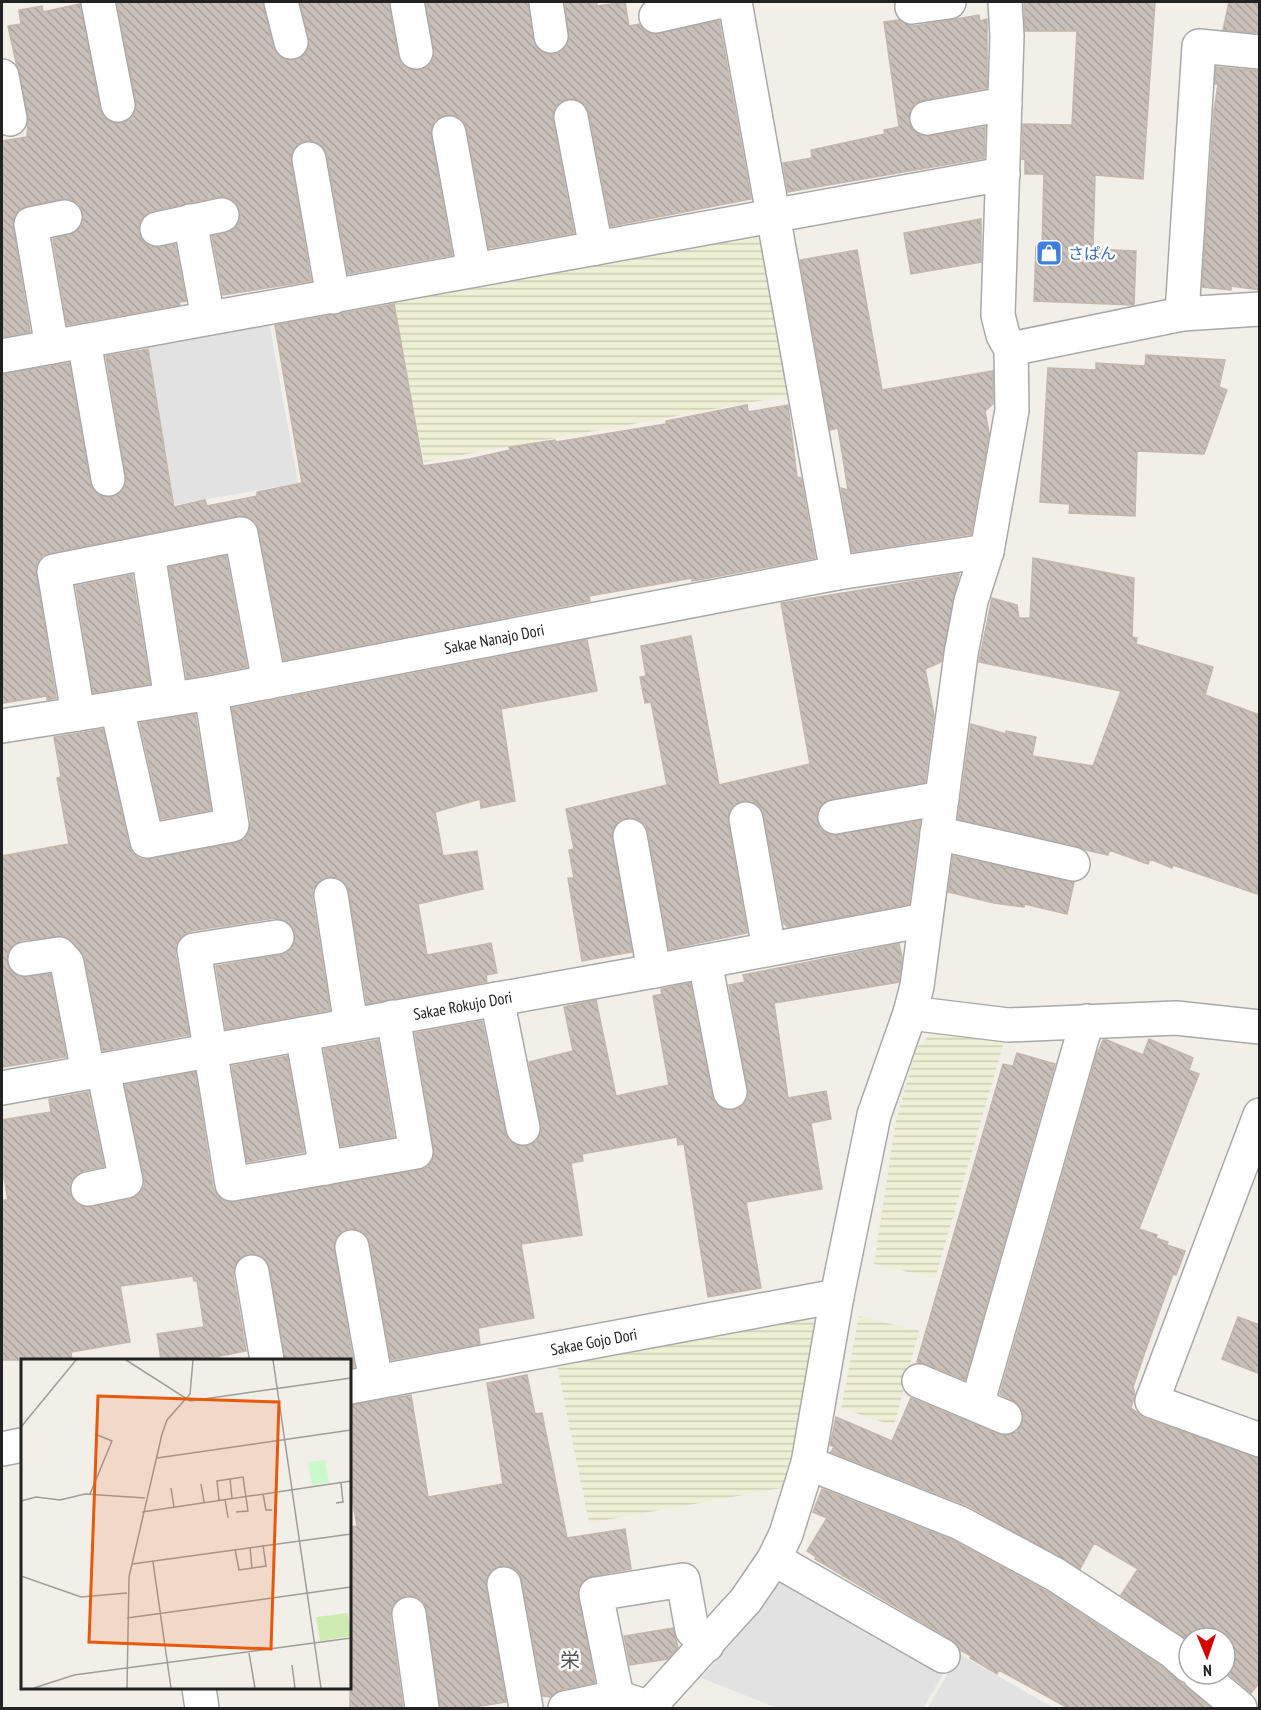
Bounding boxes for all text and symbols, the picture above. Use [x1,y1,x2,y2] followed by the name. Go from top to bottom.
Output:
[1034,238,1064,268] shop icon: さぱん
[1068,243,1116,263] place label: さぱん
[443,619,546,658] street label: Sakae Nanajo Dori
[412,987,514,1024] street label: Sakae Rokujo Dori
[549,1324,639,1359] street label: Sakae Gojo Dori
[21,1359,351,1689] inset map
[1177,1626,1237,1686] north arrow
[560,1647,580,1673] district label: 栄
[1203,1661,1212,1681] text: N

